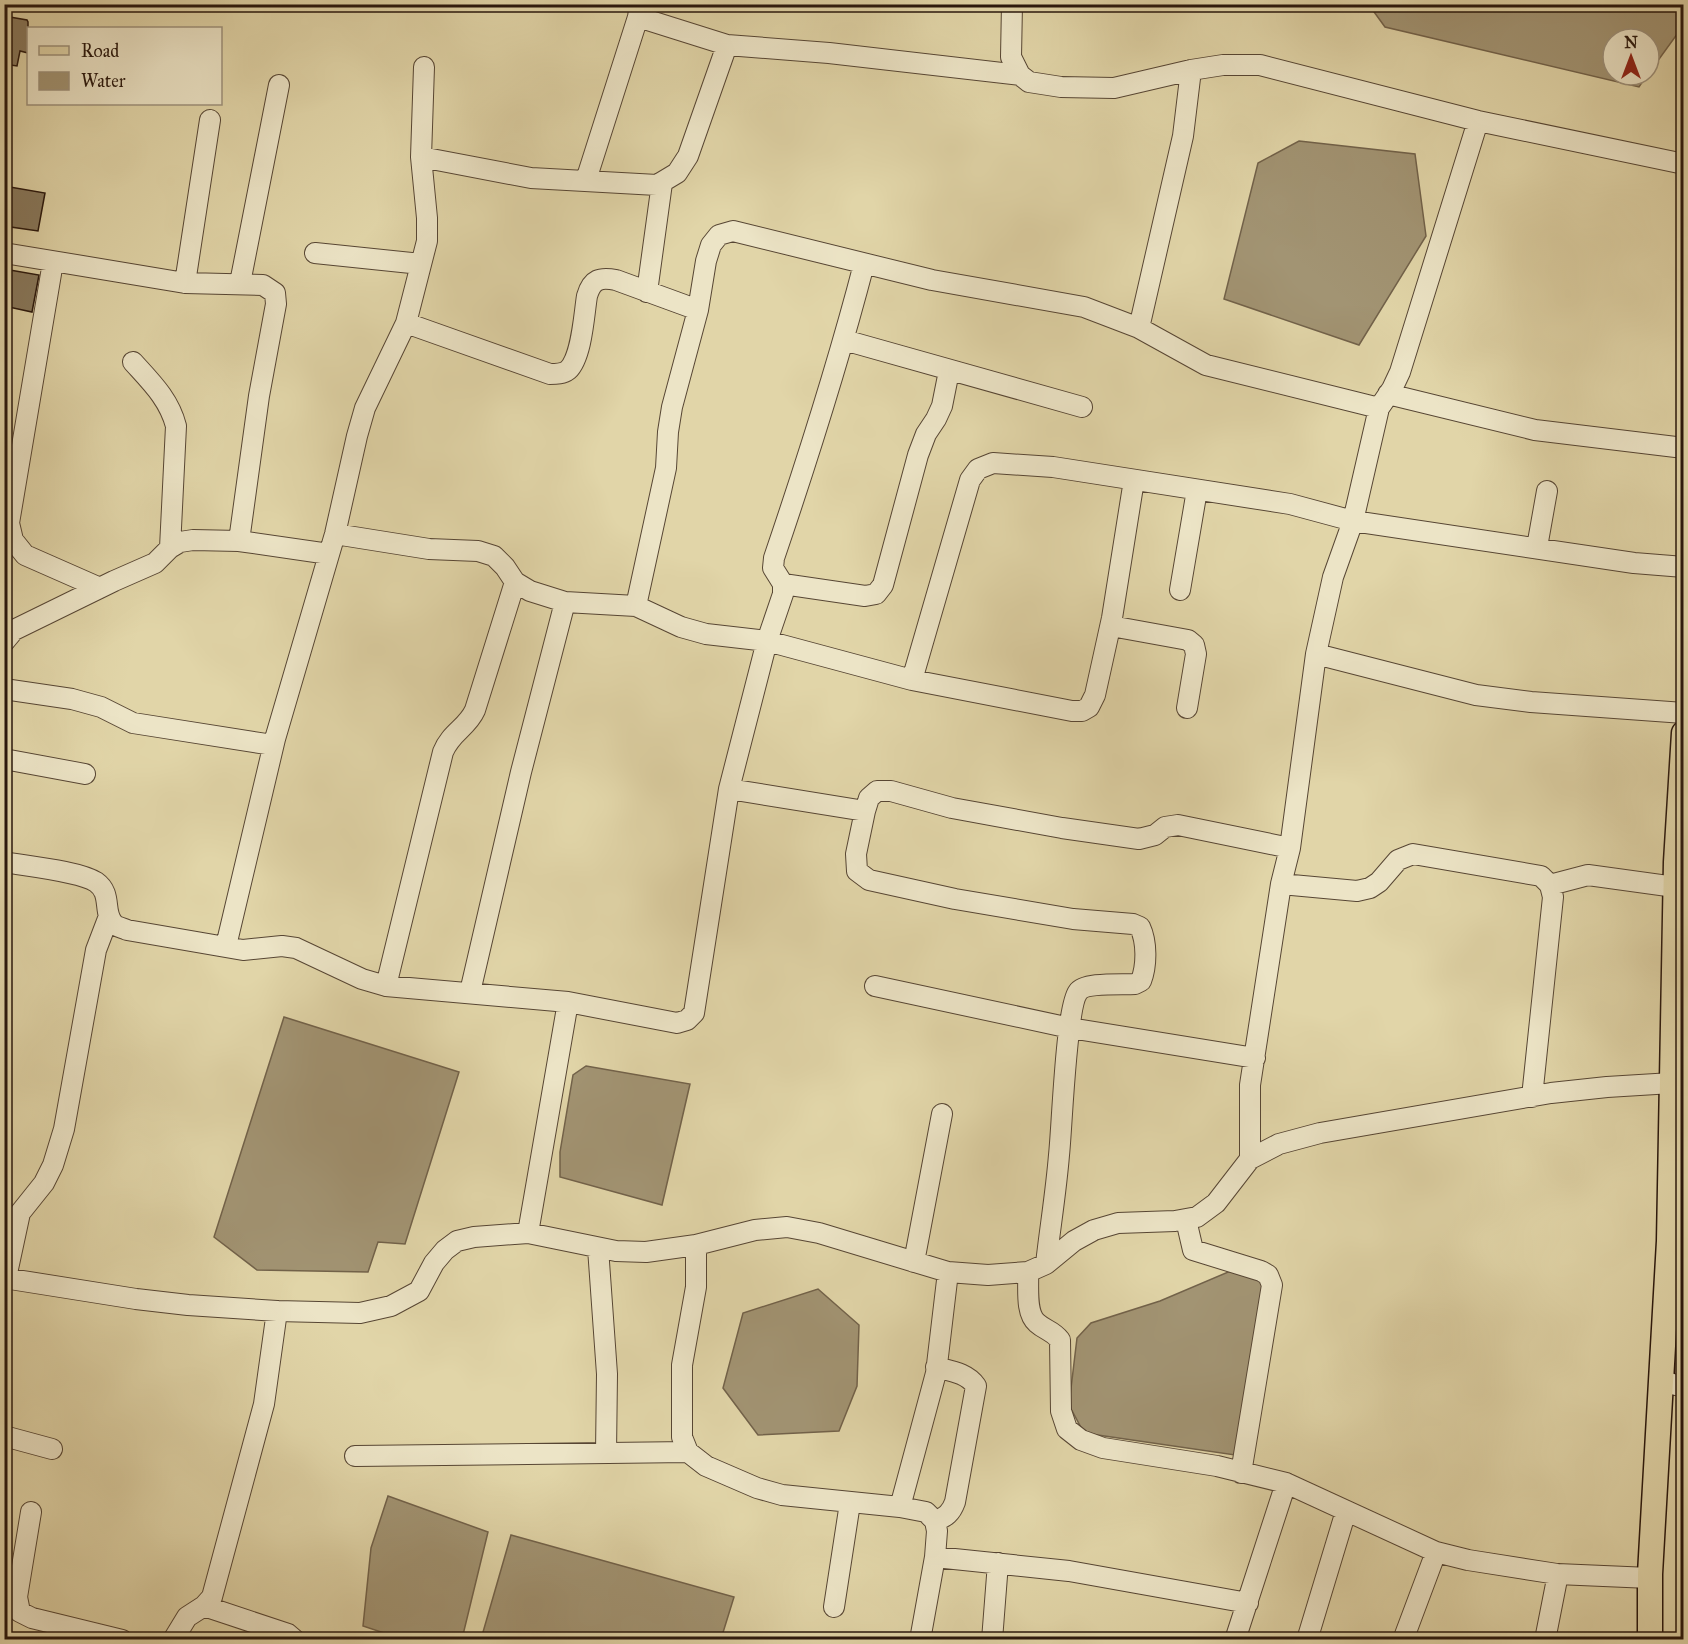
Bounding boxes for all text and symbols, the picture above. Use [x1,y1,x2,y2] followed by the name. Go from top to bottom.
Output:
[27,27,222,105] legend
[1601,27,1661,87] north arrow
[1624,33,1638,52] text: N
[81,40,119,62] text: Road
[81,70,126,92] text: Water

